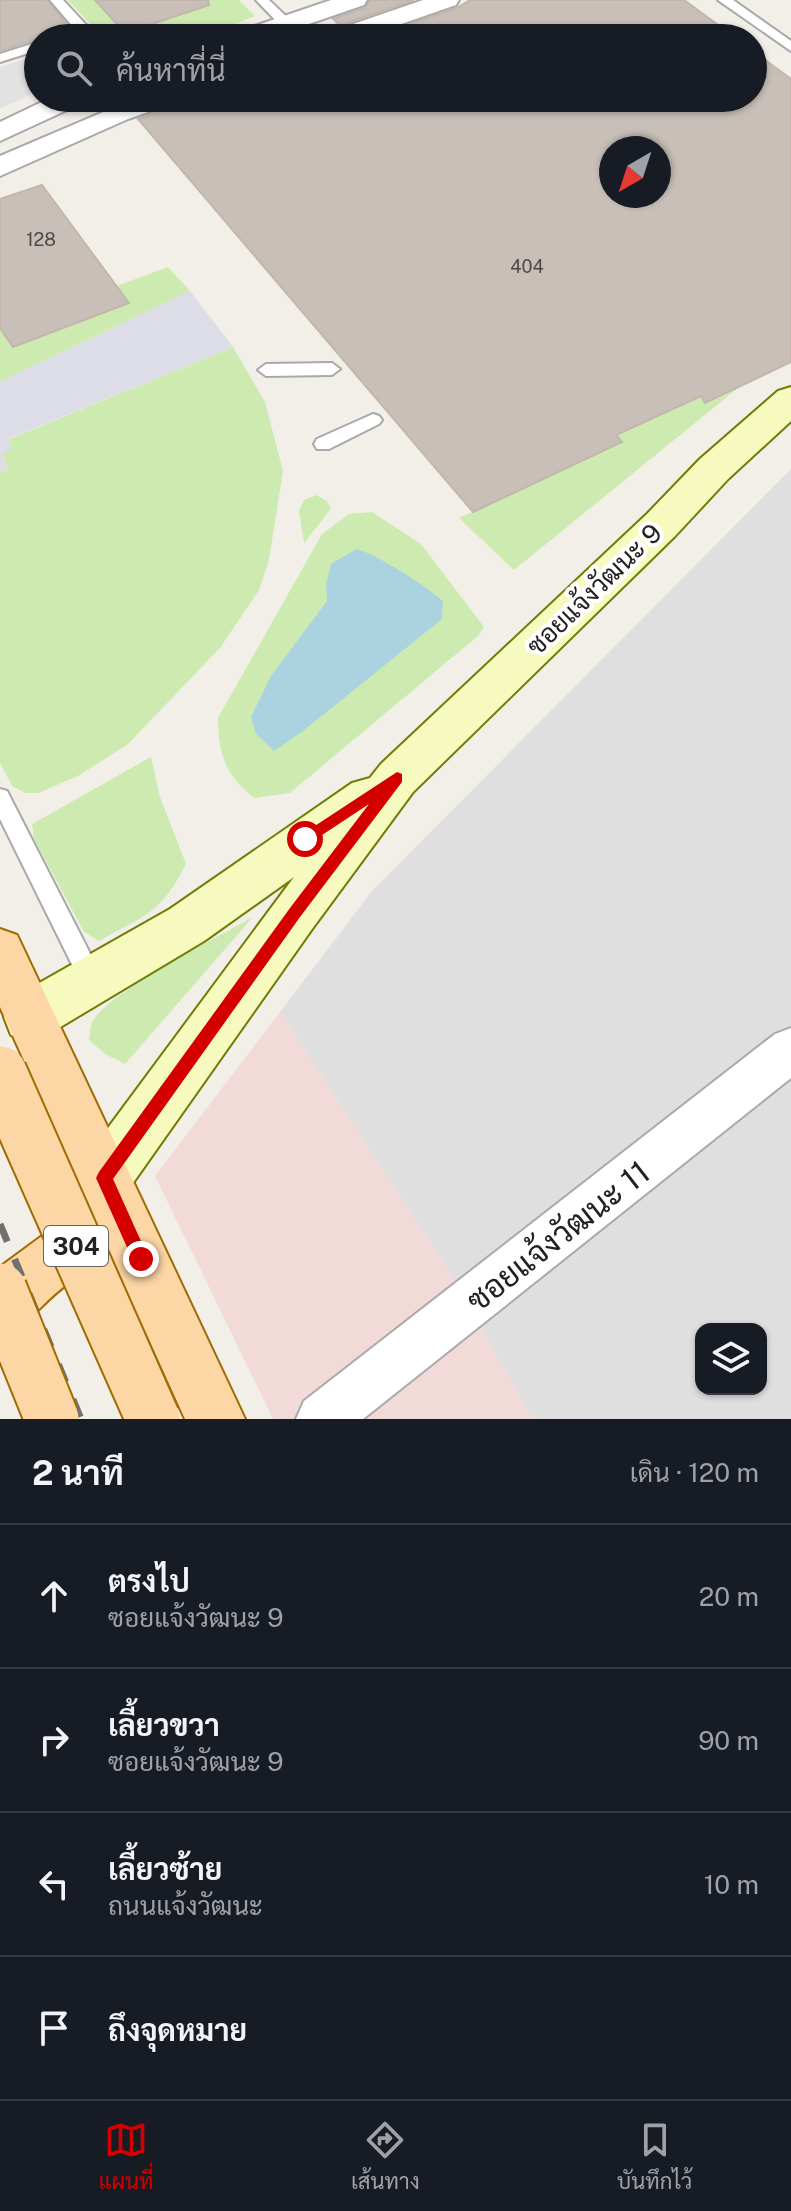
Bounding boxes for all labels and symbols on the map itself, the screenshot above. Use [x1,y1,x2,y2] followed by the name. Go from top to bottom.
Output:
[599,136,671,208] north arrow
[26,229,56,250] house number: 128
[510,256,544,277] house number: 404
[520,517,668,661] street label: ซอยแจ้งวัฒนะ 9
[287,821,323,857] route start
[458,1152,657,1319] street label: ซอยแจ้งวัฒนะ 11
[44,1226,108,1266] road number: 304
[123,1241,159,1277] route end

